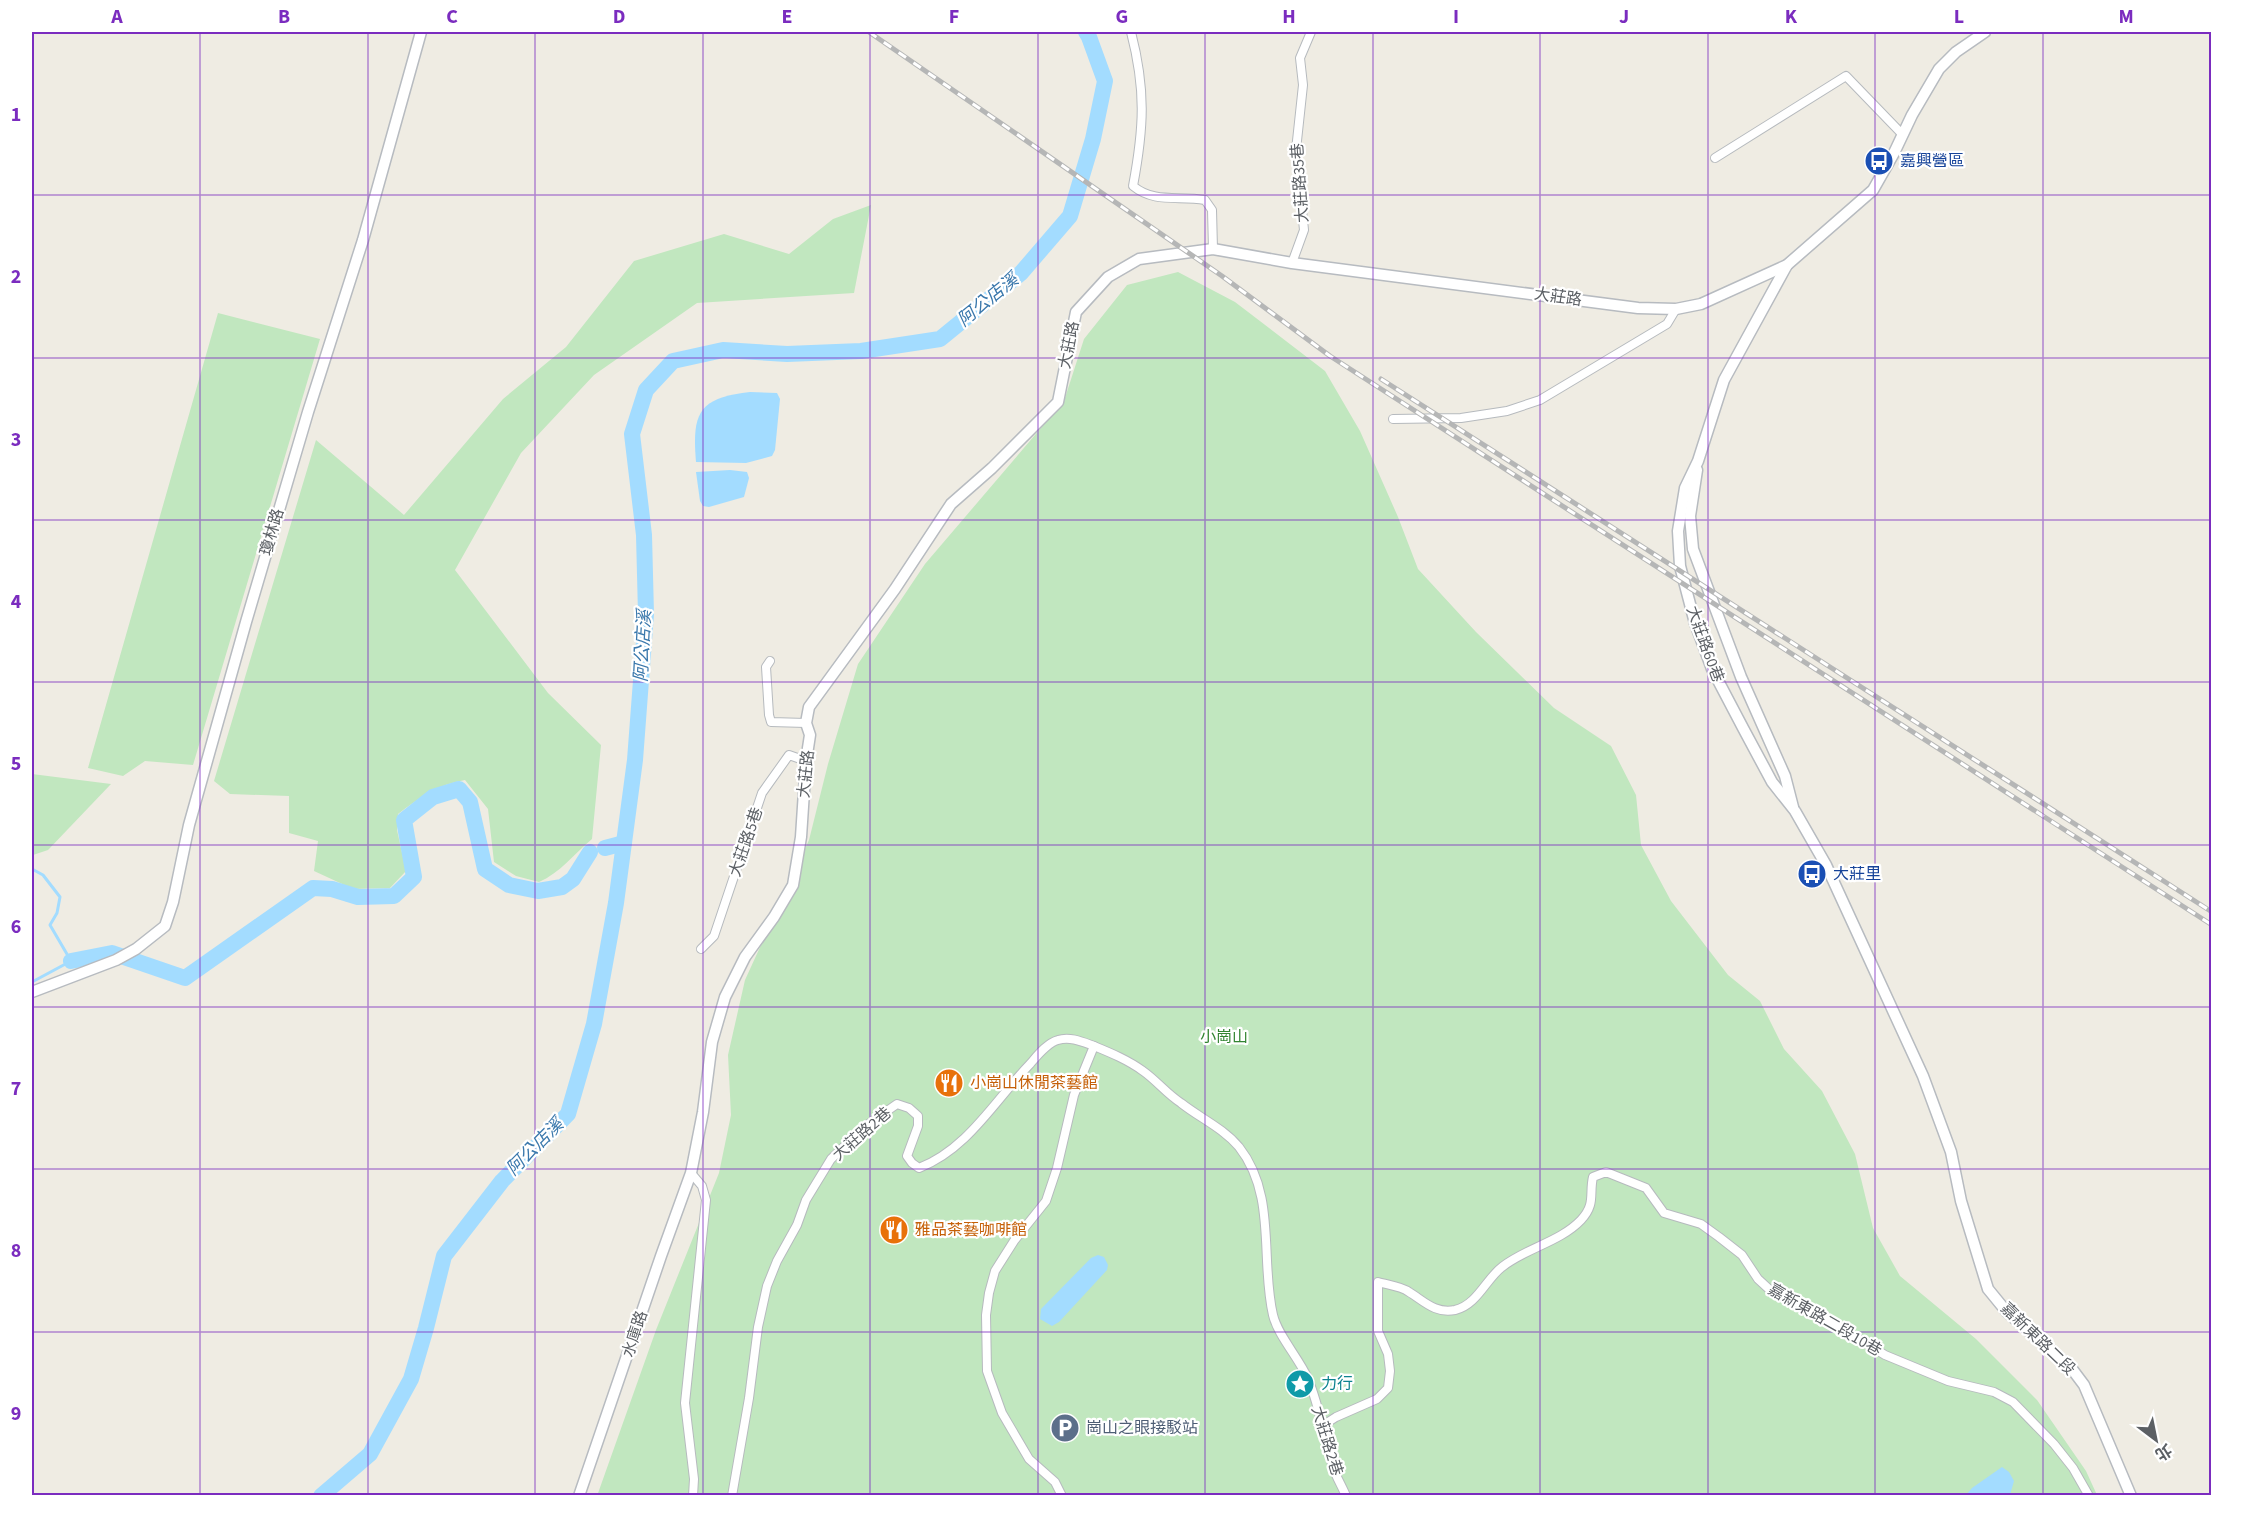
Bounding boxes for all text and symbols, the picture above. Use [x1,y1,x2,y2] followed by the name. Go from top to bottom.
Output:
[110,3,123,31] text: A
[278,3,290,31] text: B
[446,3,458,31] text: C
[613,3,625,31] text: D
[782,3,792,31] text: E
[949,3,959,31] text: F
[1116,3,1128,31] text: G
[1282,3,1296,31] text: H
[1453,3,1459,31] text: I
[1619,3,1629,31] text: J
[1785,3,1798,31] text: K
[1954,3,1964,31] text: L
[2118,3,2134,31] text: M
[11,101,21,129] text: 1
[1286,142,1314,224] street label: 大莊路35巷
[1863,145,1895,177] bus stop icon: 嘉興營區
[1900,150,1964,172] place label: 嘉興營區
[11,263,21,291] text: 2
[952,266,1026,332] water label: 阿公店溪
[1533,283,1583,311] street label: 大莊路
[1054,319,1084,371] street label: 大莊路
[11,426,21,454] text: 3
[255,506,289,558] street label: 瓊林路
[11,588,22,616] text: 4
[1681,603,1729,685] street label: 大莊路60巷
[629,606,658,683] water label: 阿公店溪
[793,749,819,799] street label: 大莊路
[11,750,21,778] text: 5
[724,804,768,880] street label: 大莊路5巷
[1796,858,1828,890] bus stop icon: 大莊里
[1833,863,1881,885] place label: 大莊里
[11,913,21,941] text: 6
[1200,1026,1248,1048] park label: 小崗山
[933,1067,965,1099] restaurant icon: 小崗山休閒茶藝館
[970,1072,1098,1094] place label: 小崗山休閒茶藝館
[11,1075,21,1103] text: 7
[828,1102,896,1166] street label: 大莊路2巷
[501,1111,571,1181] water label: 阿公店溪
[878,1214,910,1246] restaurant icon: 雅品茶藝咖啡館
[915,1219,1027,1241] place label: 雅品茶藝咖啡館
[11,1237,21,1265] text: 8
[1764,1278,1886,1362] street label: 嘉新東路二段10巷
[1996,1298,2080,1380] street label: 嘉新東路二段
[617,1308,653,1360] street label: 水庫路
[1284,1368,1316,1400] place icon: 力行
[1321,1373,1353,1395] place label: 力行
[11,1400,21,1428] text: 9
[1306,1403,1348,1479] street label: 大莊路2巷
[2126,1410,2186,1470] north arrow
[1049,1412,1081,1444] parking icon: 崗山之眼接駁站
[1086,1417,1198,1439] place label: 崗山之眼接駁站
[2151,1438,2176,1465] text: 北

